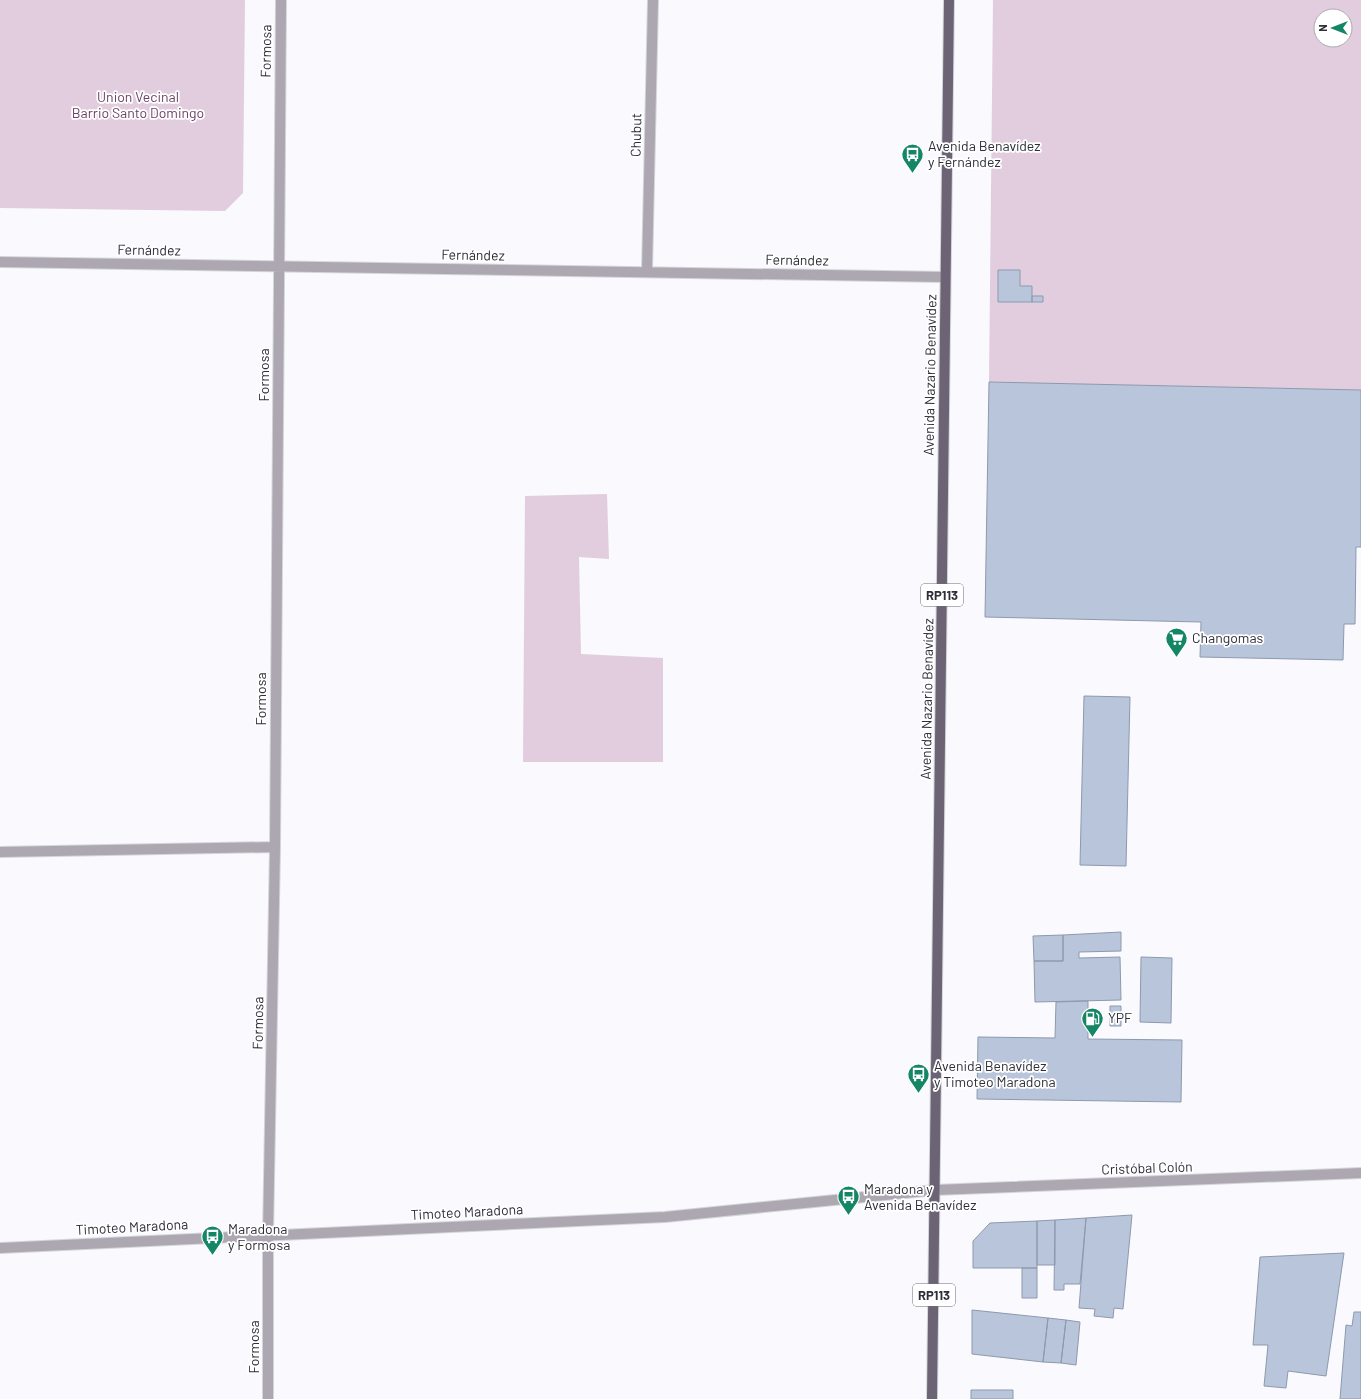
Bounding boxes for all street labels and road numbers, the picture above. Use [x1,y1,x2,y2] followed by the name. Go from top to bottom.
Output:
[257,24,274,78] street label: Formosa
[627,113,644,157] street label: Chubut
[117,240,181,259] street label: Fernández
[441,245,505,264] street label: Fernández
[765,250,829,269] street label: Fernández
[920,294,939,456] street label: Avenida Nazario Benavídez
[255,348,272,402] street label: Formosa
[921,584,963,606] road number: RP113
[917,618,936,780] street label: Avenida Nazario Benavídez
[252,672,269,726] street label: Formosa
[249,996,266,1050] street label: Formosa
[1101,1157,1193,1178] street label: Cristóbal Colón
[410,1200,524,1223] street label: Timoteo Maradona
[75,1215,189,1238] street label: Timoteo Maradona
[913,1284,955,1306] road number: RP113
[245,1320,262,1374] street label: Formosa

